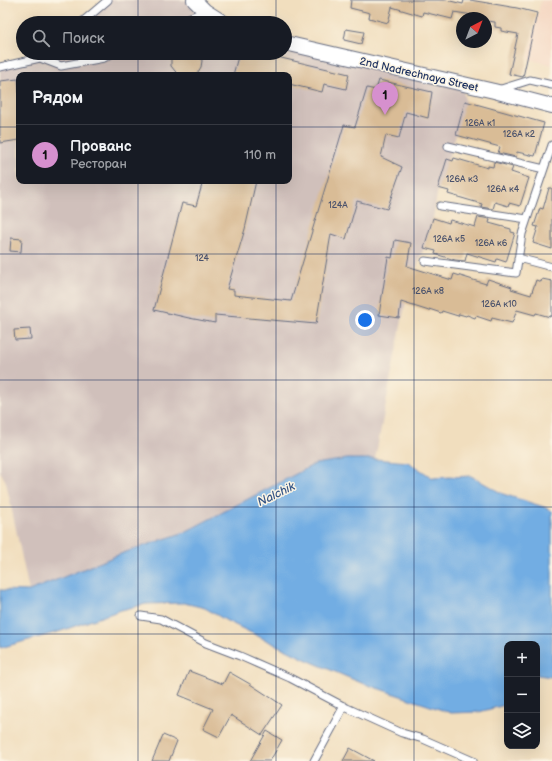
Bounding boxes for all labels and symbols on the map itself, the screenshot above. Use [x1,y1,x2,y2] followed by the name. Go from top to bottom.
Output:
[456,12,492,48] north arrow
[358,55,480,95] street label: 2nd Nadrechnaya Street
[372,82,398,115] pin: 1
[465,118,495,129] house number: 126А к1
[503,129,536,140] house number: 126А к2
[446,174,479,185] house number: 126А к3
[487,184,520,195] house number: 126А к4
[328,200,348,211] house number: 124А
[433,234,465,245] house number: 126А к5
[475,238,508,249] house number: 126А к6
[195,253,210,264] house number: 124
[412,286,444,297] house number: 126А к8
[481,299,517,310] house number: 126А к10
[355,310,375,330] your location
[255,478,298,510] water label: Nalchik

